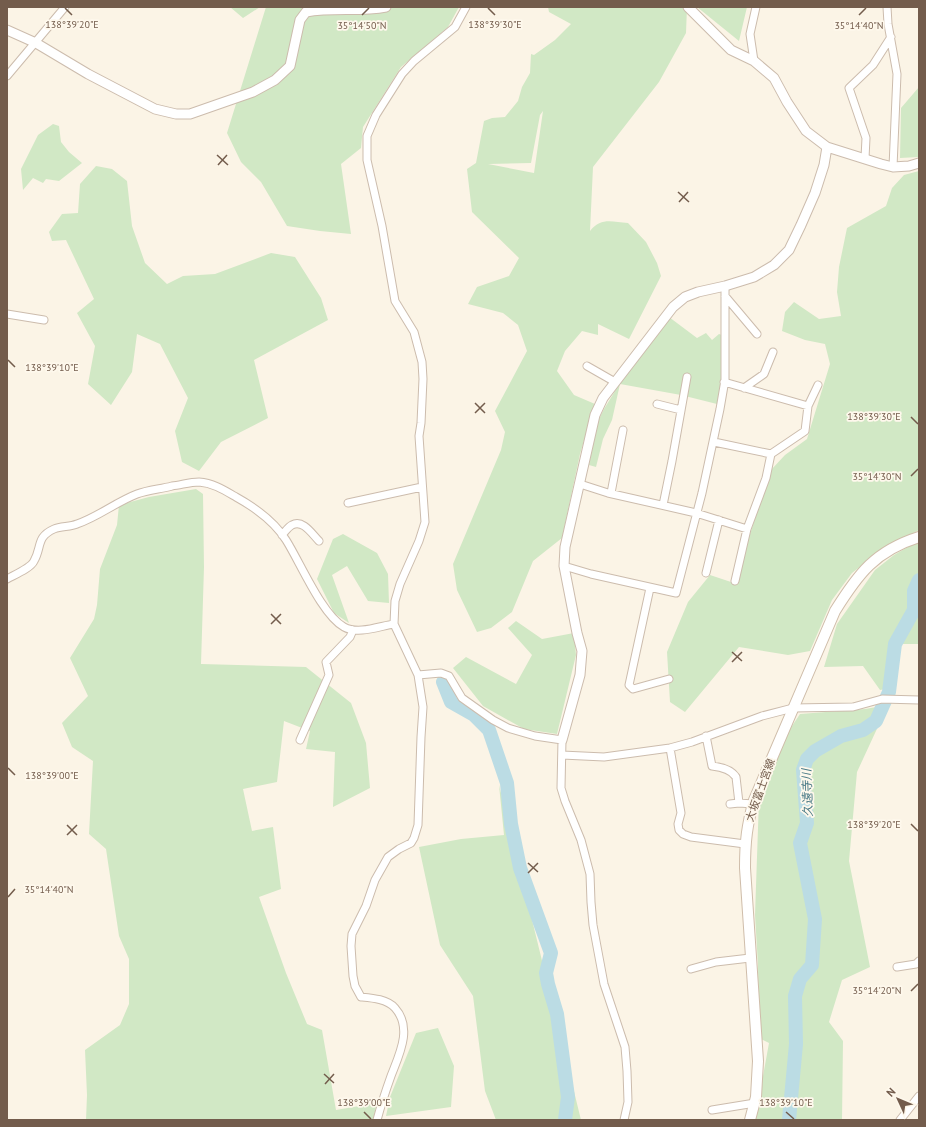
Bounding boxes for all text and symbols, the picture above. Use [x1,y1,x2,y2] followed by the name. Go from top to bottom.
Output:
[45,18,99,31] text: 138°39'20"E
[468,18,522,31] text: 138°39'30"E
[337,19,387,32] text: 35°14'50"N
[834,19,884,32] text: 35°14'40"N
[25,361,79,374] text: 138°39'10"E
[847,410,901,423] text: 138°39'30"E
[852,470,902,483] text: 35°14'30"N
[742,757,778,823] street label: 大坂富士宮線
[799,767,815,817] water label: 久遠寺川
[25,769,79,782] text: 138°39'00"E
[847,818,901,831] text: 138°39'20"E
[24,883,74,896] text: 35°14'40"N
[852,984,902,997] text: 35°14'20"N
[878,1079,918,1119] north arrow
[883,1085,898,1100] text: N
[337,1096,391,1109] text: 138°39'00"E
[759,1096,813,1109] text: 138°39'10"E

